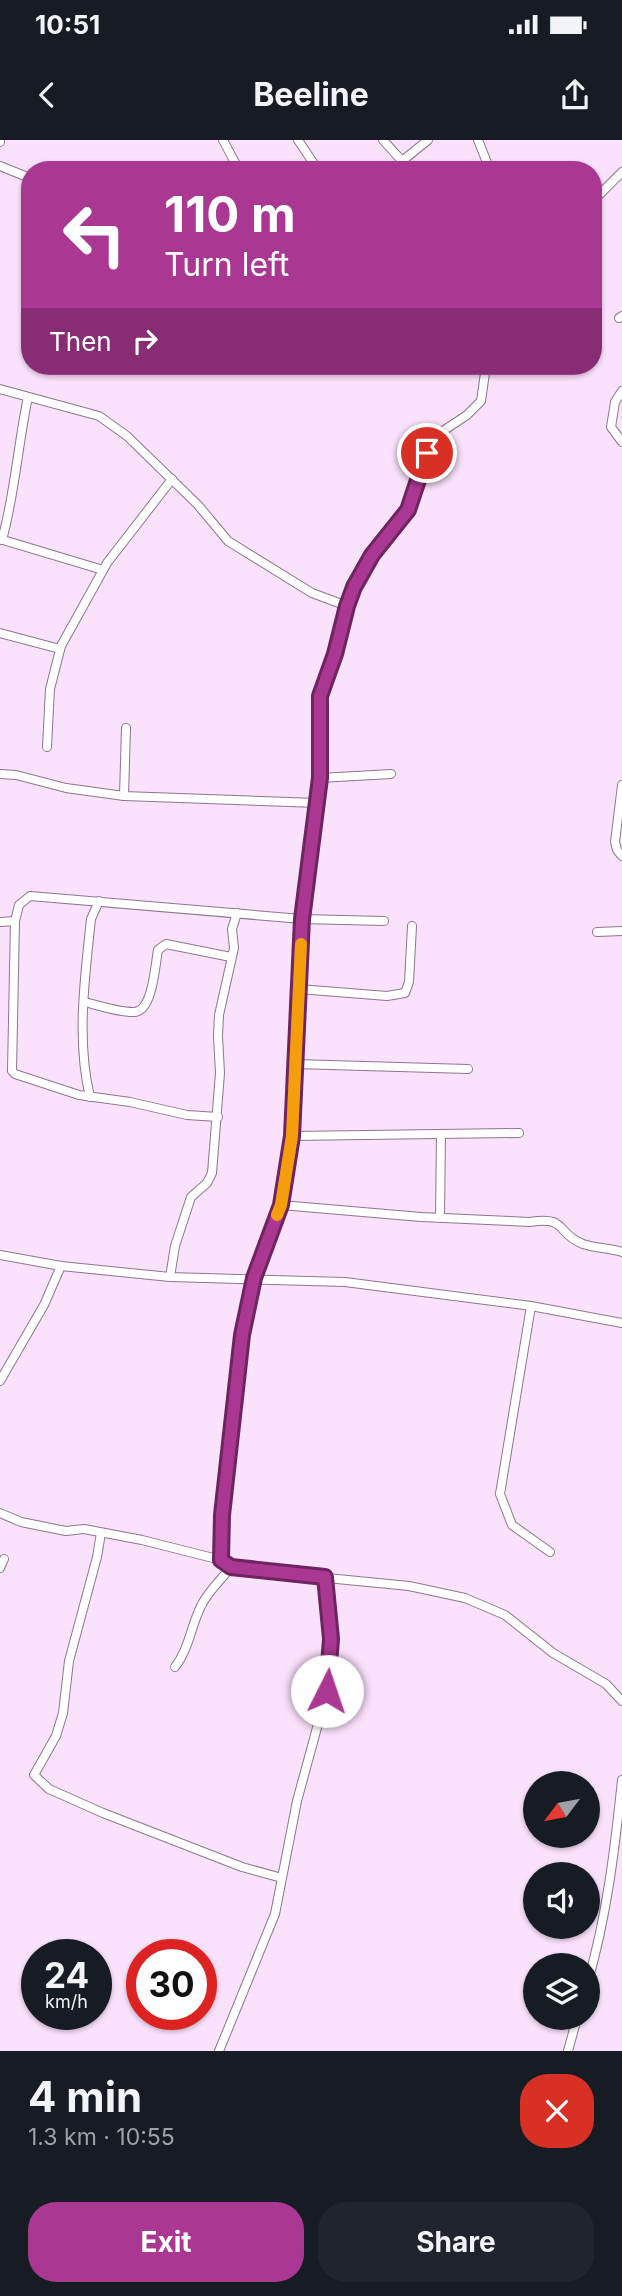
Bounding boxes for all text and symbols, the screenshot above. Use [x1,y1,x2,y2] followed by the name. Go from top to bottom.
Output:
[35,9,100,40] text: 10:51
[253,75,369,114] text: Beeline
[28,76,66,114] icon: back
[556,76,594,114] icon: share
[164,185,296,244] text: 110 m
[49,189,140,280] icon: left
[164,245,289,284] text: Turn left
[126,322,164,360] icon: right
[49,326,112,357] text: Then
[397,423,457,483] pin
[408,434,446,472] icon: arrive
[290,1654,364,1728] position arrow
[523,1771,600,1848] north arrow
[523,1771,600,2030] map controls
[523,1862,600,1939] button: sound
[126,1939,217,2030] speed limit sign: 30
[523,1953,600,2030] button: layers
[44,1954,89,1996] text: 24
[45,1991,88,2012] text: km/h
[28,2071,142,2122] text: 4 min
[520,2074,594,2148] button: close
[28,2123,175,2151] text: 1.3 km · 10:55
[28,2202,304,2282] button: Exit
[318,2202,594,2282] button: Share

